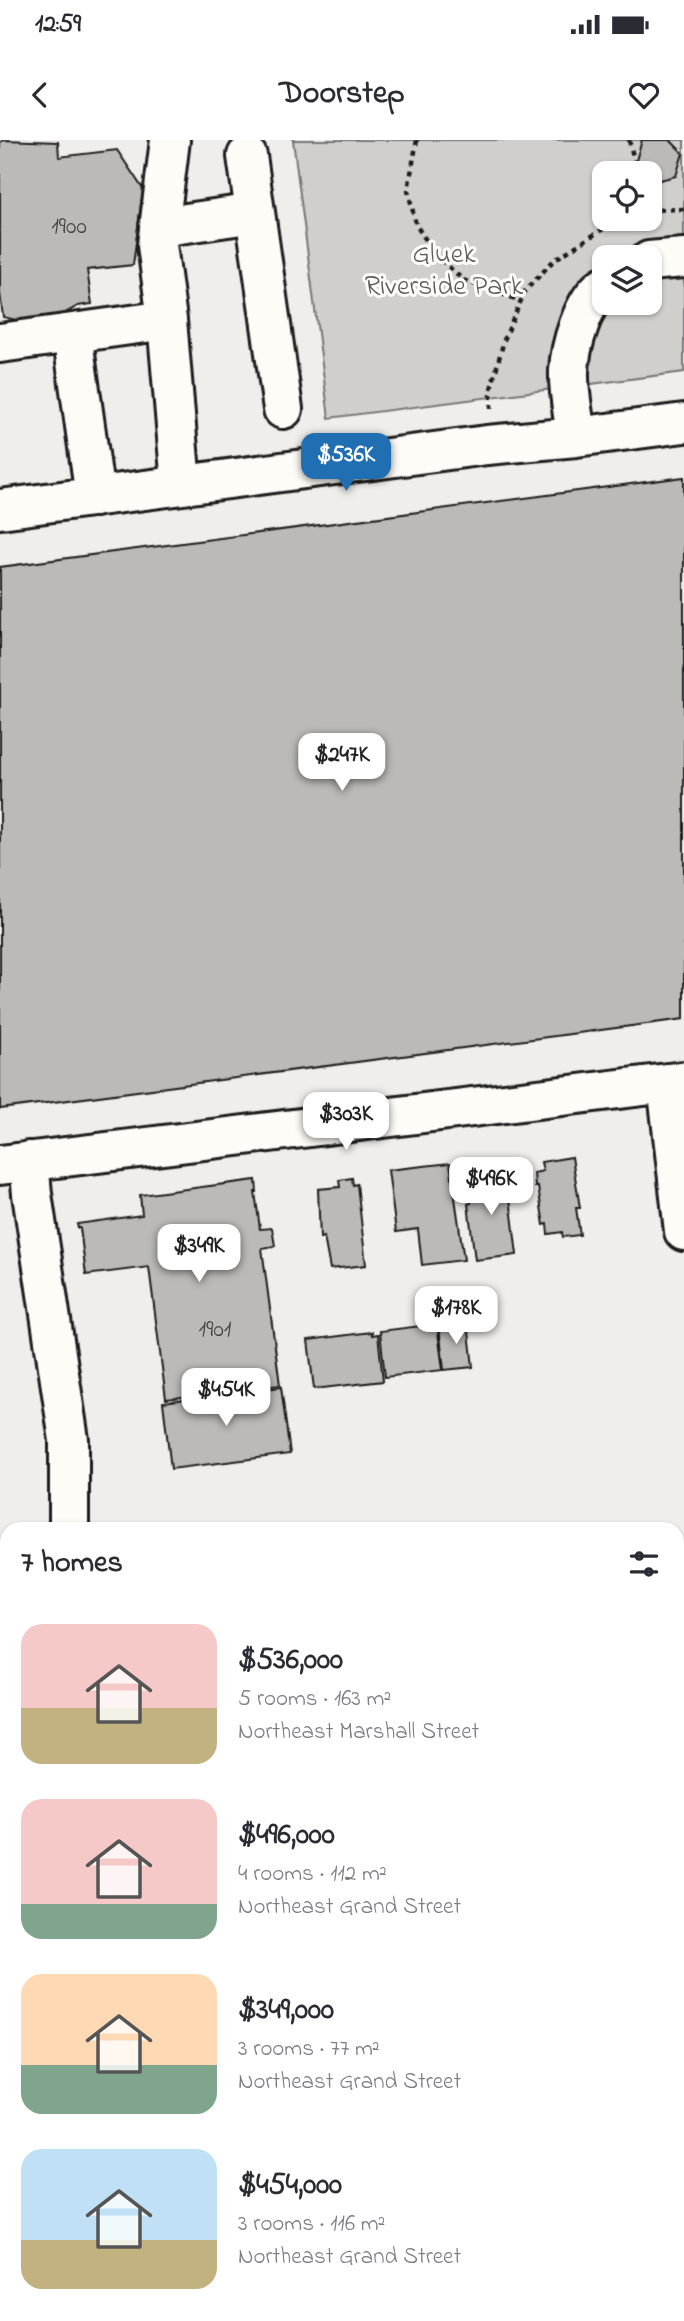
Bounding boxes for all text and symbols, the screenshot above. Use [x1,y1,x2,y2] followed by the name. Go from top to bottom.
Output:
[35,6,81,44] text: 12:59
[279,71,405,118] text: Doorstep
[21,76,59,114] icon: back
[625,76,663,114] icon: heart
[592,161,662,315] map controls
[592,161,662,231] button: locate
[51,210,87,245] house number: 1900
[365,235,524,308] park label: Gluek Riverside Park
[592,245,662,315] button: layers
[297,434,395,493] pin: $536K
[317,439,375,472] text: $536K
[293,734,391,793] pin: $247K
[314,739,370,772] text: $247K
[297,1093,395,1152] pin: $303K
[319,1098,373,1131] text: $303K
[442,1158,540,1217] pin: $496K
[465,1163,517,1196] text: $496K
[150,1224,248,1284] pin: $349K
[174,1230,224,1263] text: $349K
[407,1286,505,1346] pin: $178K
[431,1292,481,1325] text: $178K
[199,1313,232,1348] house number: 1901
[177,1368,275,1428] pin: $454K
[197,1374,255,1407] text: $454K
[21,1542,123,1586] text: 7 homes
[625,1545,663,1583] icon: filters
[238,1639,343,1683] text: $536,000
[77,1652,161,1736] icon: home
[238,1683,391,1716] text: 5 rooms · 163 m²
[238,1716,479,1749] text: Northeast Marshall Street
[238,1814,335,1858] text: $496,000
[77,1827,161,1911] icon: home
[238,1858,387,1891] text: 4 rooms · 112 m²
[238,1891,461,1924] text: Northeast Grand Street
[238,1989,334,2033] text: $349,000
[77,2002,161,2086] icon: home
[238,2033,380,2066] text: 3 rooms · 77 m²
[238,2066,461,2099] text: Northeast Grand Street
[238,2164,342,2208] text: $454,000
[77,2177,161,2261] icon: home
[238,2208,385,2241] text: 3 rooms · 116 m²
[238,2241,461,2274] text: Northeast Grand Street

